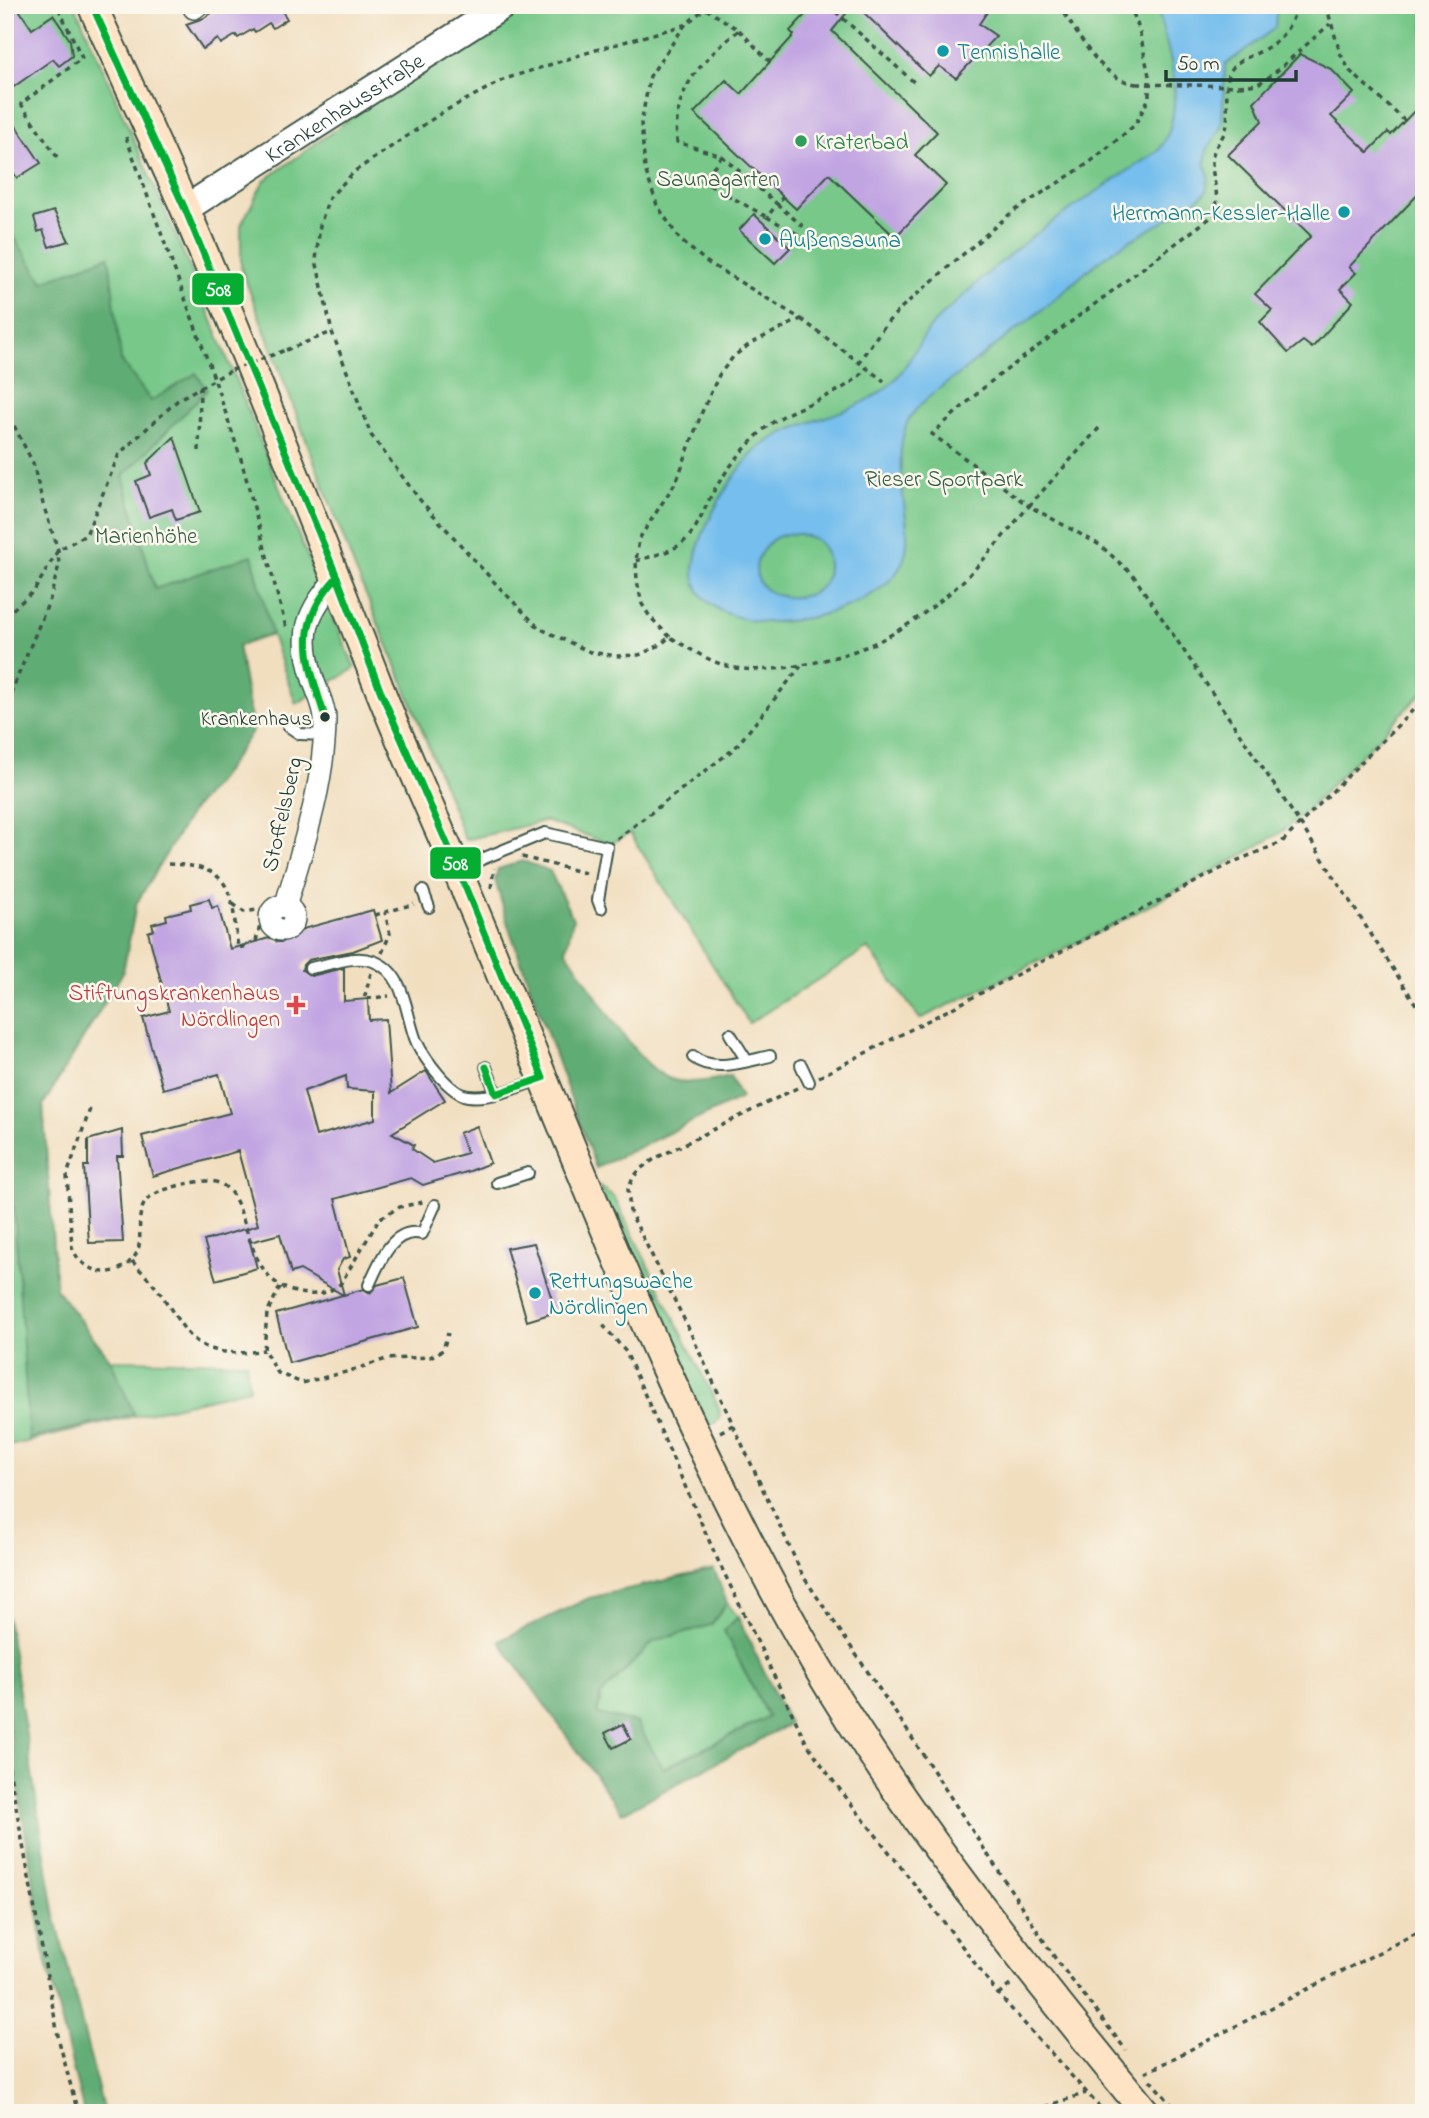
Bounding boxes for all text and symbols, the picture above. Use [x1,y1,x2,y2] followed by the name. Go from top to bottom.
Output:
[957,37,1061,70] place label: Tennishalle
[1166,38,1296,82] scale bar
[935,43,951,59] marker: Tennishalle
[259,46,432,173] street label: Krankenhausstraße
[1177,50,1220,80] text: 50 m
[815,127,908,160] place label: Kraterbad
[793,133,809,149] marker: Kraterbad
[656,164,780,198] park label: Saunagarten
[1112,198,1331,231] place label: Herrmann-Kessler-Halle
[1336,204,1352,220] marker: Herrmann-Kessler-Halle
[779,225,901,258] place label: Außensauna
[757,231,773,247] marker: Außensauna
[191,272,245,306] line badge: 508
[205,278,231,305] text: 508
[865,464,1024,497] park label: Rieser Sportpark
[95,521,198,554] park label: Marienhöhe
[201,705,312,735] place label: Krankenhaus
[318,710,332,724] marker: Krankenhaus
[254,754,314,875] street label: Stoffelsberg
[429,846,482,880] line badge: 508
[442,852,468,879] text: 508
[69,978,280,1038] place label: Stiftungskrankenhaus Nördlingen
[286,995,306,1015] marker: Stiftungskrankenhaus Nördlingen
[549,1266,694,1326] place label: Rettungswache Nördlingen
[527,1285,543,1301] marker: Rettungswache Nördlingen

